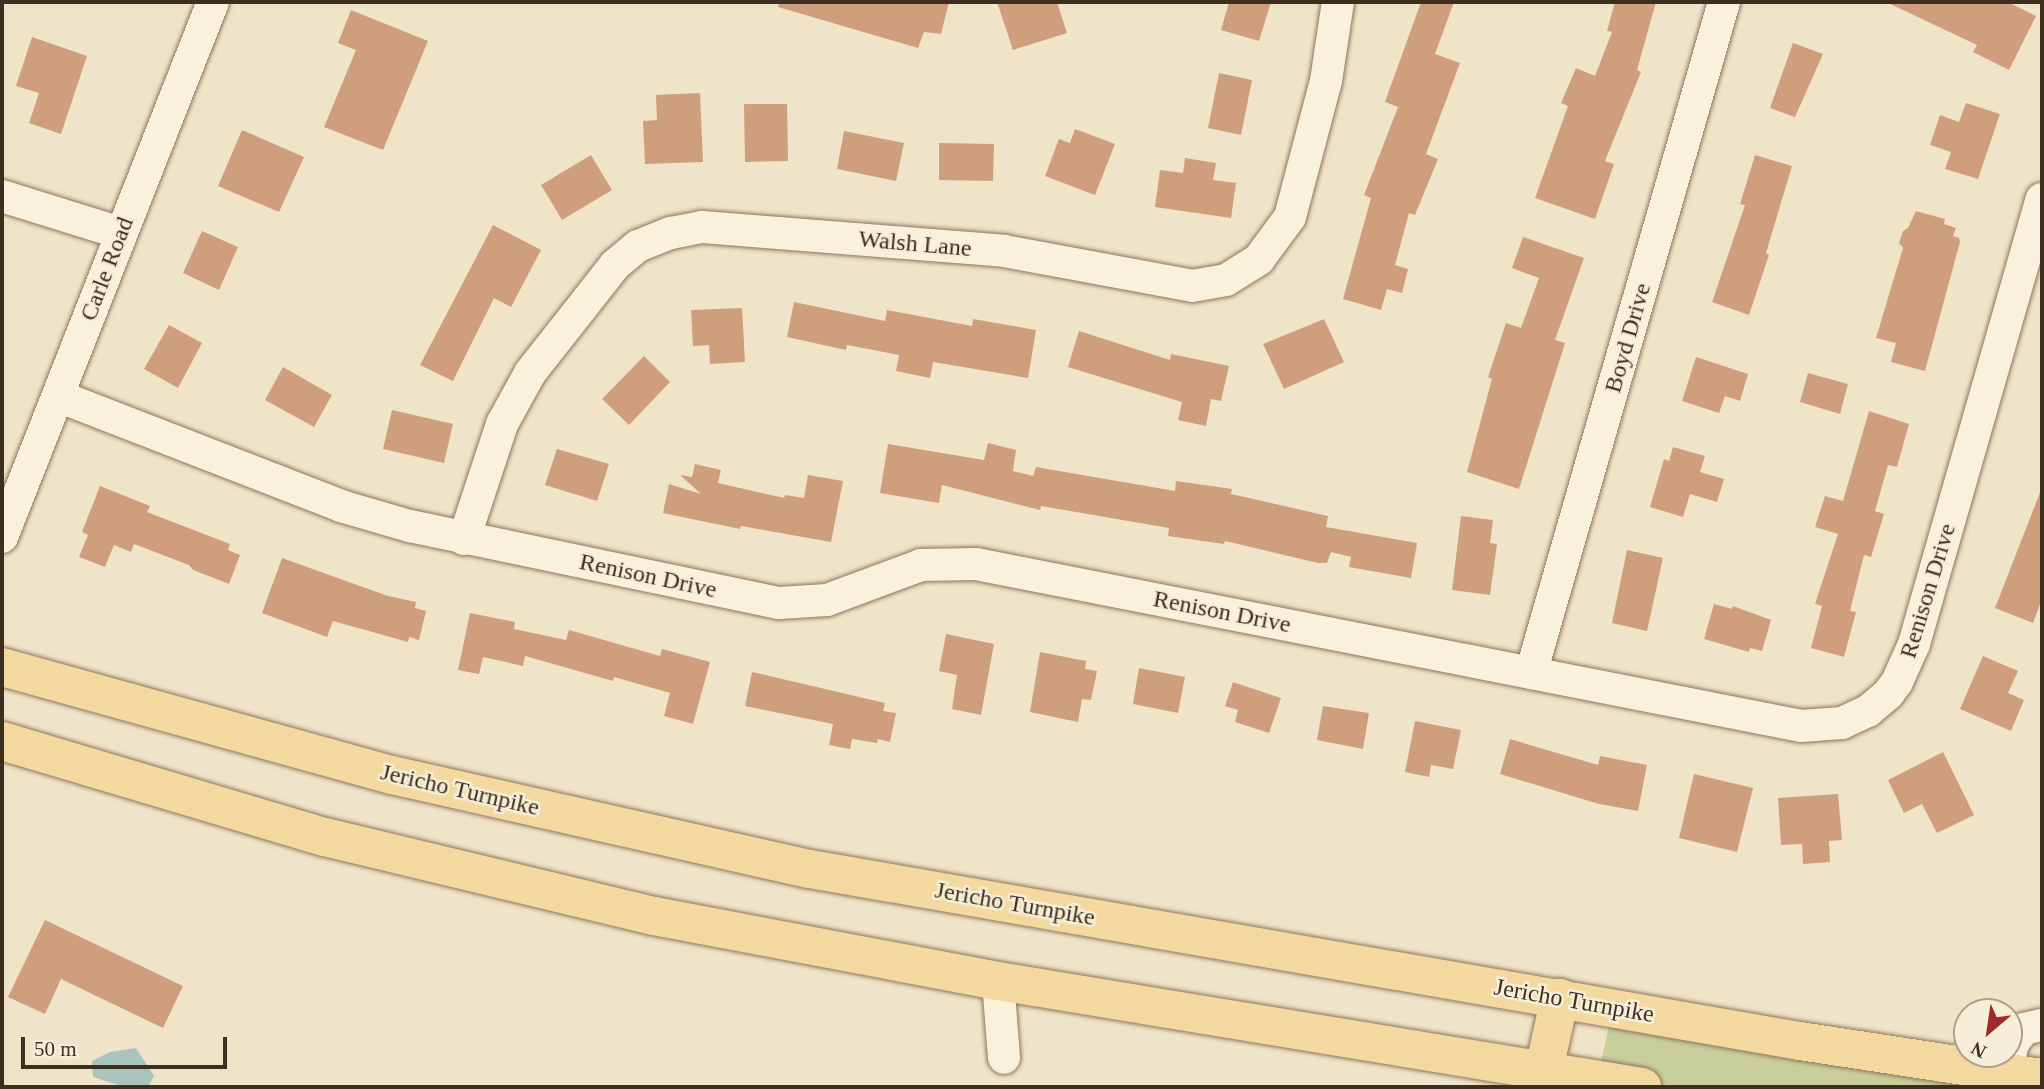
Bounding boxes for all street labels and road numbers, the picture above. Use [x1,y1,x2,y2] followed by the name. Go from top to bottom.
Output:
[74,213,140,325] street label: Carle Road
[857,225,973,263] street label: Walsh Lane
[1599,280,1657,396] street label: Boyd Drive
[1894,520,1962,662] street label: Renison Drive
[577,547,719,605] street label: Renison Drive
[1151,585,1293,639] street label: Renison Drive
[378,758,542,822] street label: Jericho Turnpike
[933,876,1097,932] street label: Jericho Turnpike
[1492,973,1656,1029] street label: Jericho Turnpike

